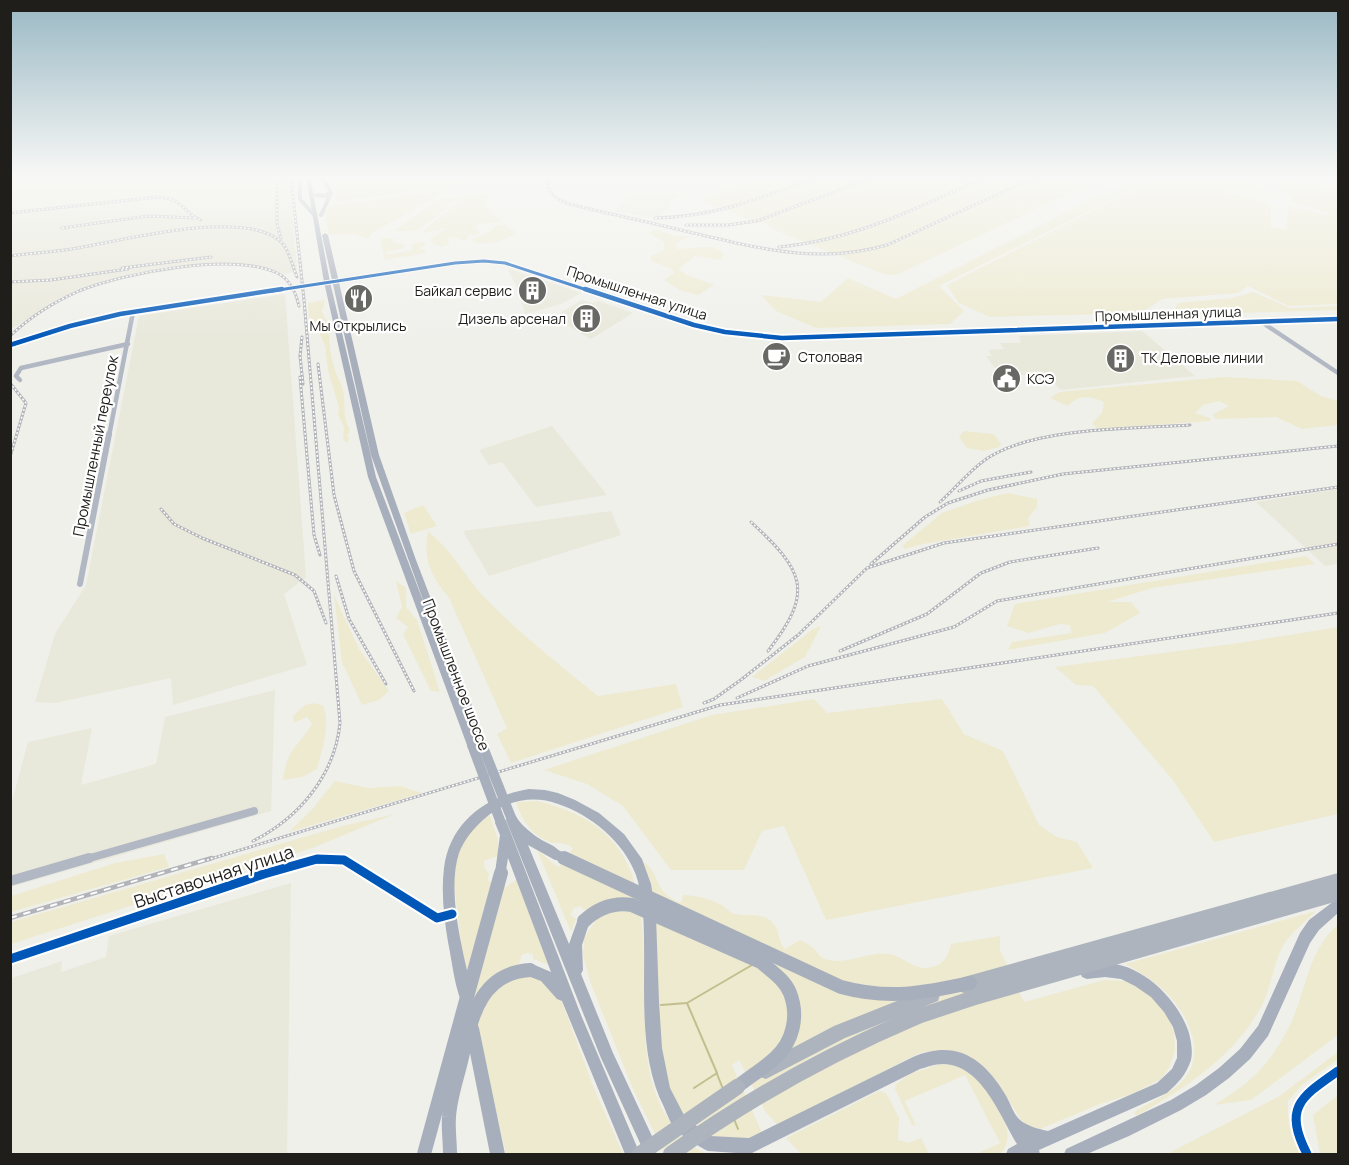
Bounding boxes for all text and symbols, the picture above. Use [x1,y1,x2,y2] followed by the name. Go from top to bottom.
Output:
[565,261,710,324] street label: Промышленная улица
[517,275,549,307] building icon: Байкал сервис
[415,281,512,300] place label: Байкал сервис
[342,283,374,315] restaurant icon: Мы Открылись
[1094,301,1242,326] street label: Промышленная улица
[571,303,603,335] building icon: Дизель арсенал
[458,309,566,328] place label: Дизель арсенал
[309,316,407,335] place label: Мы Открылись
[761,341,793,373] cafe icon: Столовая
[1104,342,1136,374] building icon: ТК Деловые линии
[798,347,863,366] place label: Столовая
[1141,348,1263,367] place label: ТК Деловые линии
[68,353,123,538] street label: Промышленный переулок
[990,363,1022,395] public building icon: КСЭ
[1027,369,1054,388] place label: КСЭ
[418,596,495,754] street label: Промышленное шоссе
[131,839,297,913] street label: Выставочная улица

